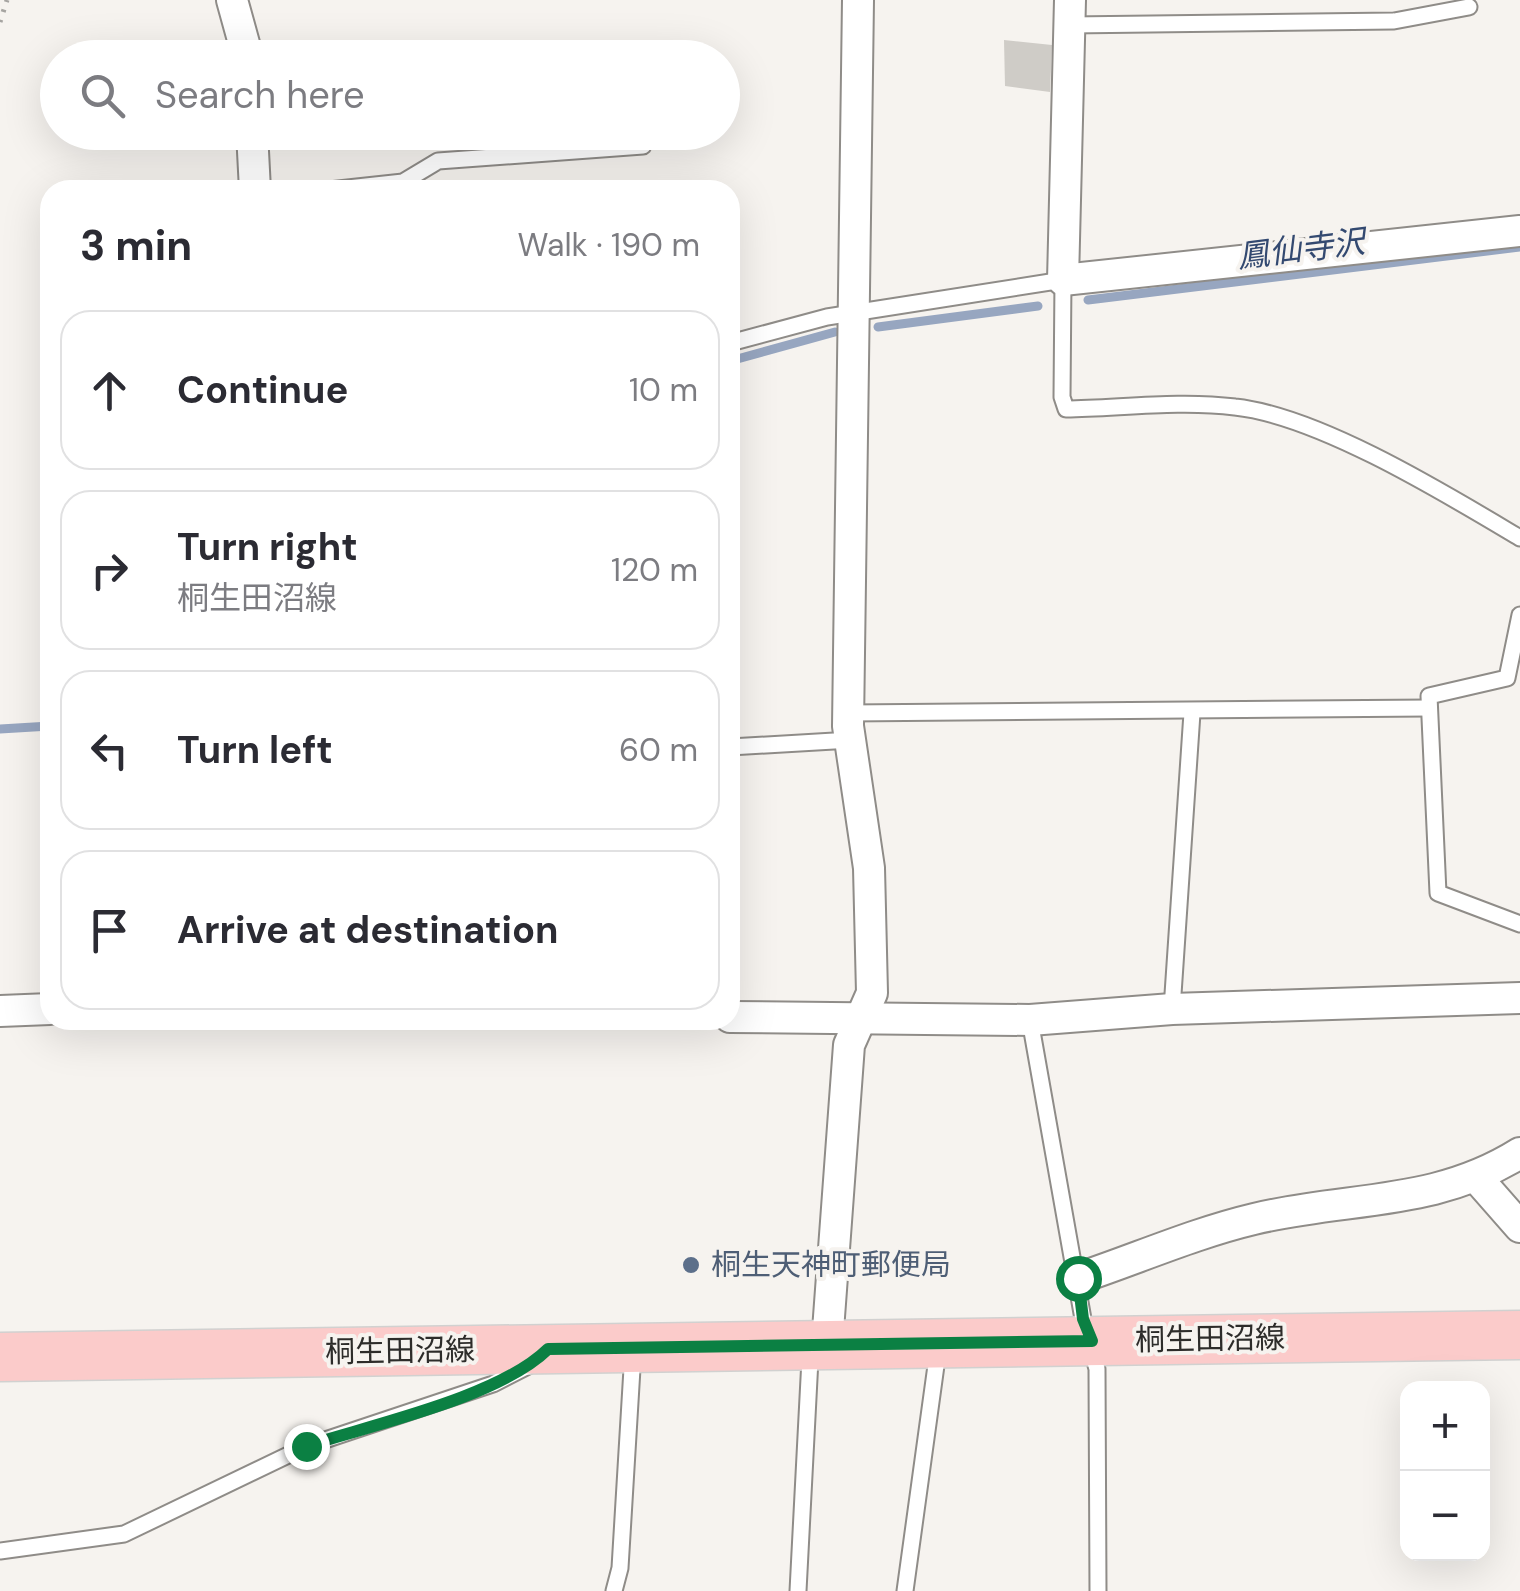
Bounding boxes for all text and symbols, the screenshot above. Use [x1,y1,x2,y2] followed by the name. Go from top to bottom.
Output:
[40,40,740,150] search box
[75,68,130,123] icon: search
[155,70,365,120] text: Search here
[80,218,192,273] text: 3 min
[1235,220,1371,278] water label: 鳳仙寺沢
[518,224,700,266] text: Walk · 190 m
[82,363,137,418] icon: ahead
[177,365,348,415] text: Continue
[629,369,698,411] text: 10 m
[177,522,358,572] text: Turn right
[82,543,137,598] icon: right
[611,549,698,591] text: 120 m
[177,577,337,619] text: 桐生田沼線
[82,723,137,778] icon: left
[177,725,333,775] text: Turn left
[619,729,698,771] text: 60 m
[82,903,137,958] icon: arrive
[177,905,559,955] text: Arrive at destination
[711,1245,951,1284] place label: 桐生天神町郵便局
[680,1254,702,1276] marker: 桐生天神町郵便局
[1056,1256,1102,1302] route start
[1135,1318,1285,1359] street label: 桐生田沼線
[325,1330,475,1371] street label: 桐生田沼線
[1400,1381,1490,1561] map controls
[1400,1381,1490,1471] button: +
[284,1424,330,1470] route end
[1400,1471,1490,1561] button: −

